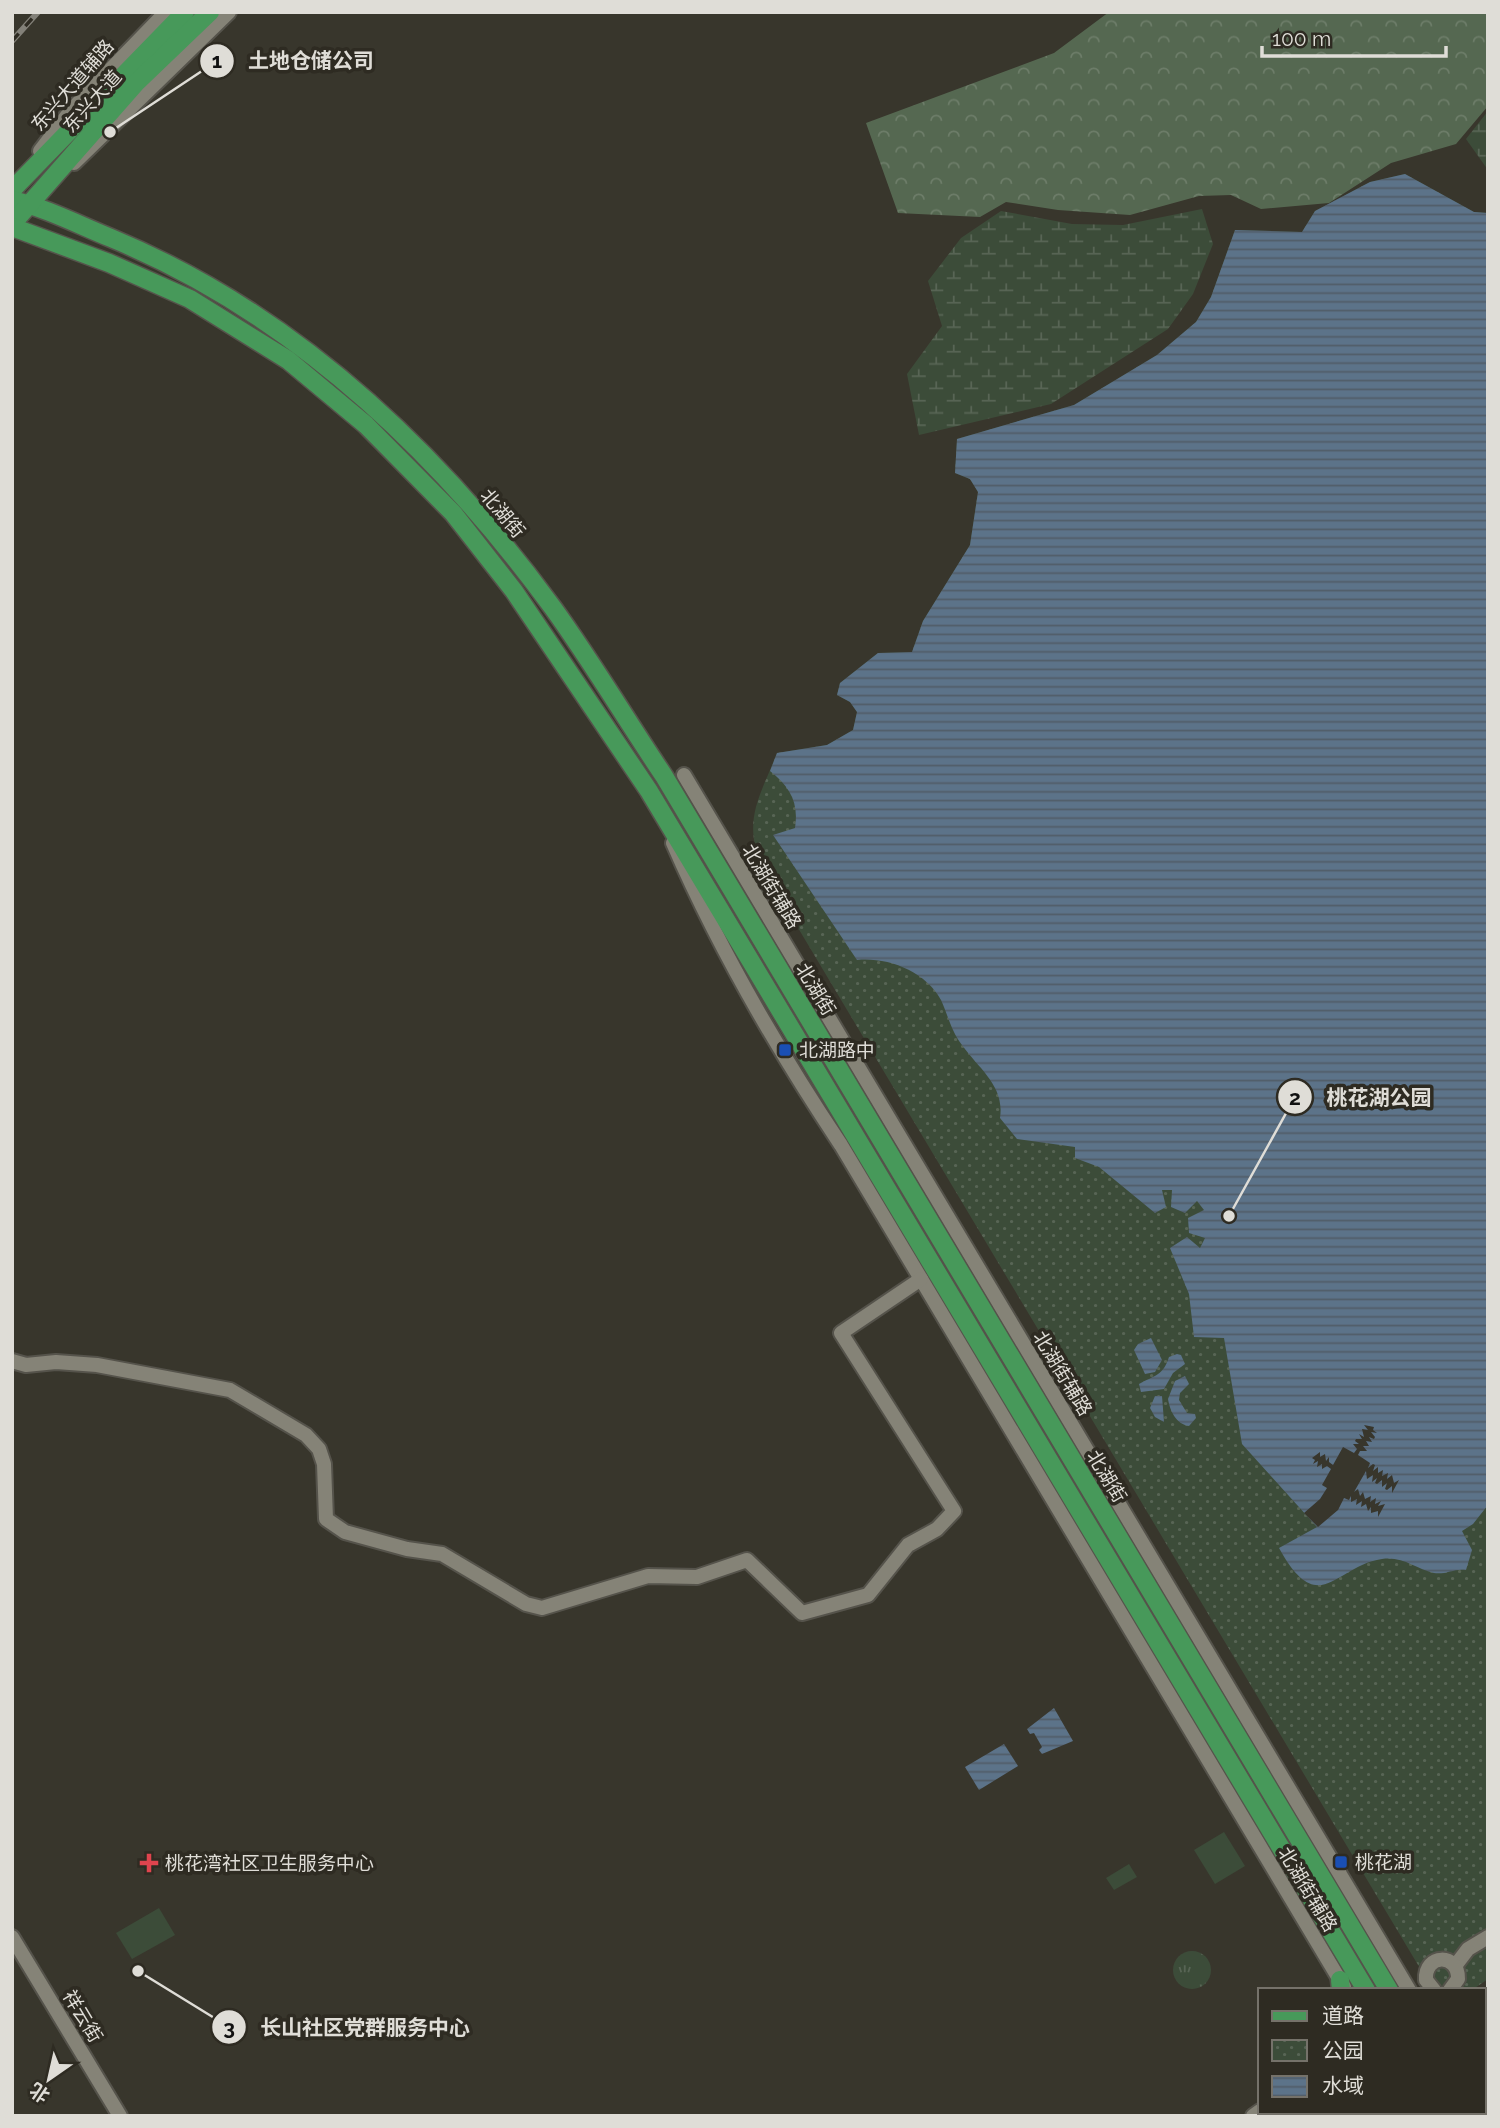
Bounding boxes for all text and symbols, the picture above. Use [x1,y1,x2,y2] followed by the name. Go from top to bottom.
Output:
[1262,14,1446,58] scale bar
[1272,26,1331,51] text: 100 m
[26,35,118,135] street label: 东兴大道辅路
[199,40,388,82] callout: 土地仓储公司
[212,48,222,73] text: 1
[248,48,374,73] text: 土地仓储公司
[58,65,126,137] street label: 东兴大道
[476,484,530,542] street label: 北湖街
[738,840,806,932] street label: 北湖街辅路
[792,959,840,1019] street label: 北湖街
[799,1039,875,1061] place label: 北湖路中
[777,1042,793,1058] marker: 北湖路中
[1278,1076,1446,1118] callout: 桃花湖公园
[1289,1085,1301,1110] text: 2
[1327,1085,1432,1110] text: 桃花湖公园
[1029,1327,1097,1419] street label: 北湖街辅路
[1083,1446,1131,1506] street label: 北湖街
[1274,1843,1342,1935] street label: 北湖街辅路
[1355,1851,1412,1873] place label: 桃花湖
[165,1852,374,1874] place label: 桃花湾社区卫生服务中心
[139,1853,159,1873] marker: 桃花湾社区卫生服务中心
[1333,1854,1349,1870] marker: 桃花湖
[59,1986,107,2046] street label: 祥云街
[1258,1988,1486,2114] legend
[1322,2003,1364,2028] text: 道路
[211,2006,484,2048] callout: 长山社区党群服务中心
[223,2015,235,2040] text: 3
[260,2015,470,2040] text: 长山社区党群服务中心
[1322,2038,1364,2063] text: 公园
[14,2044,84,2114] north arrow
[1322,2073,1364,2098] text: 水域
[25,2079,54,2108] text: 北

